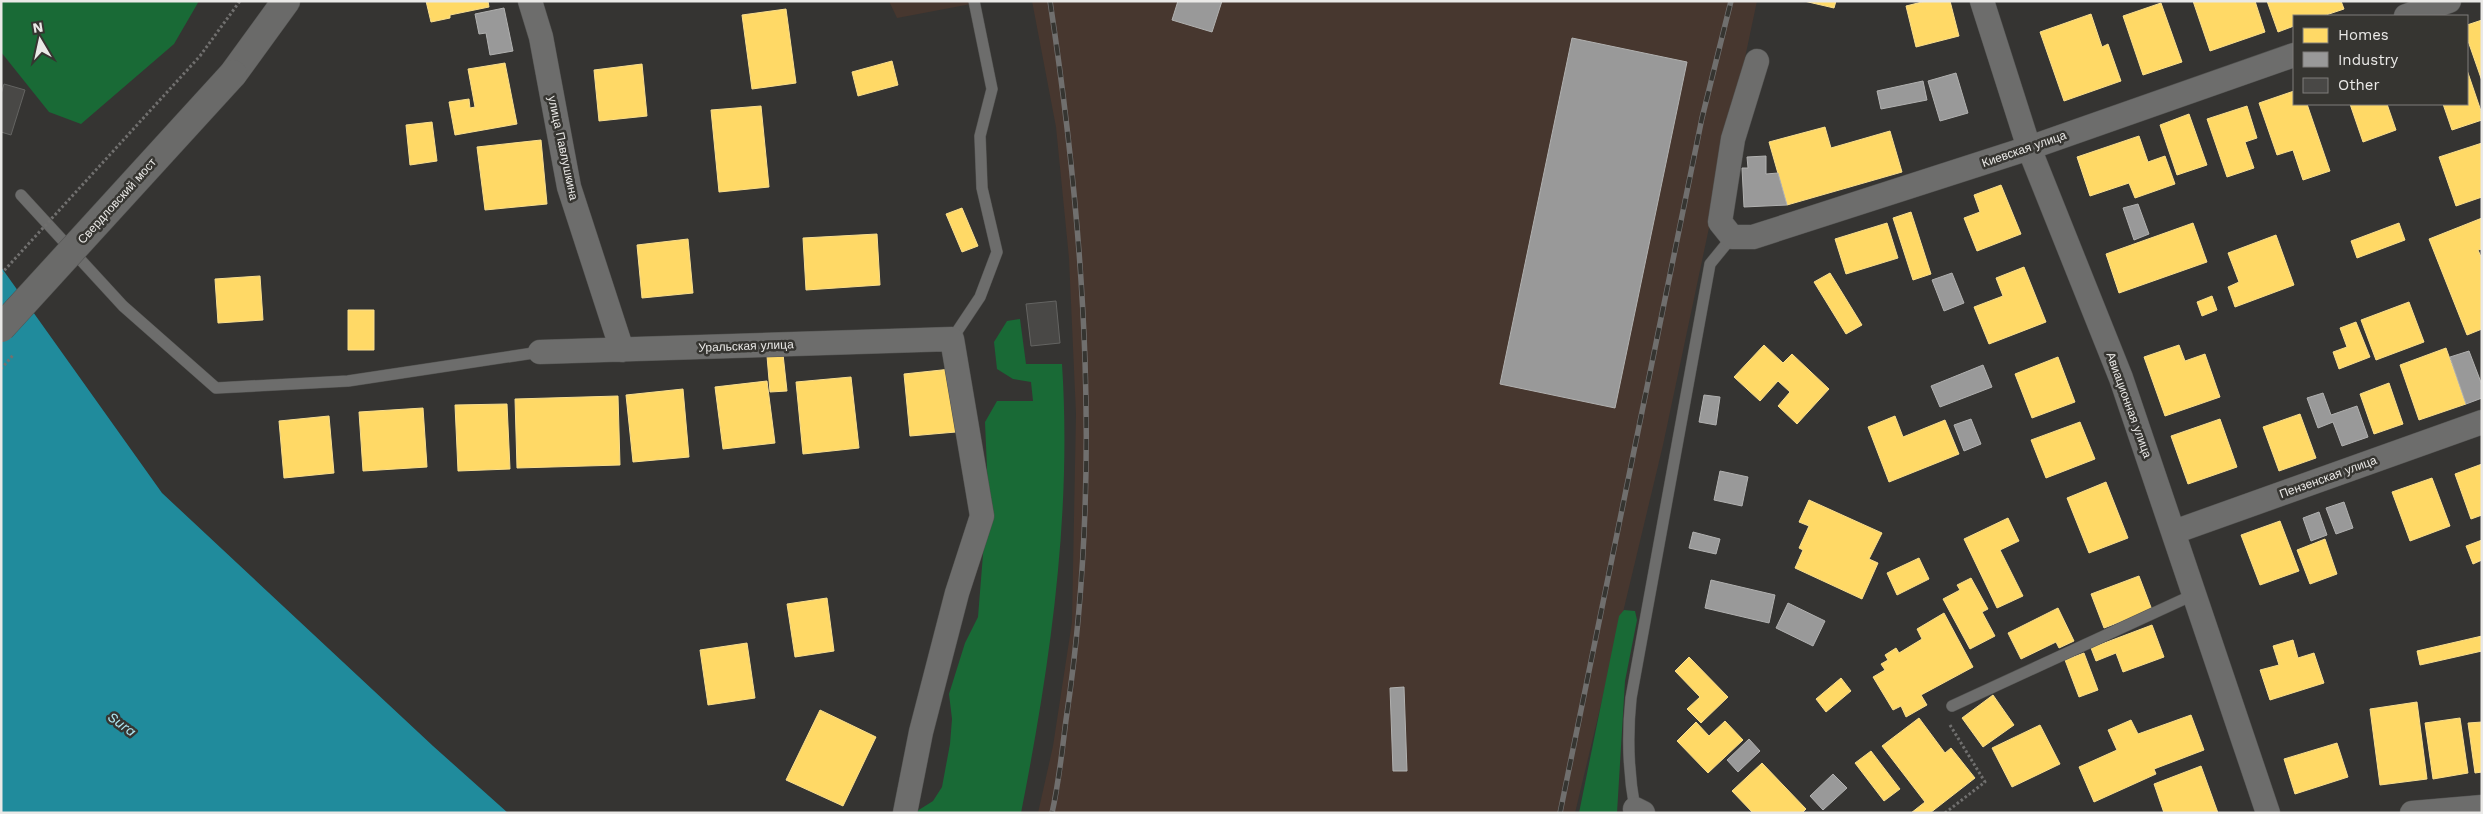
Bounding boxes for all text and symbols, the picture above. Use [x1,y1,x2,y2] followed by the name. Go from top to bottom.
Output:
[15,15,65,65] north arrow
[2293,15,2468,105] legend
[32,18,44,36] text: N
[2338,26,2389,44] text: Homes
[2338,51,2399,69] text: Industry
[2338,76,2380,94] text: Other
[545,95,581,202] street label: улица Павлушкина
[1980,128,2068,170] street label: Киевская улица
[75,155,159,247] street label: Свердловский мост
[698,337,794,355] street label: Уральская улица
[2103,350,2155,460] street label: Авиационная улица
[2278,453,2379,501] street label: Пензенская улица
[105,708,140,740] water label: Sura

